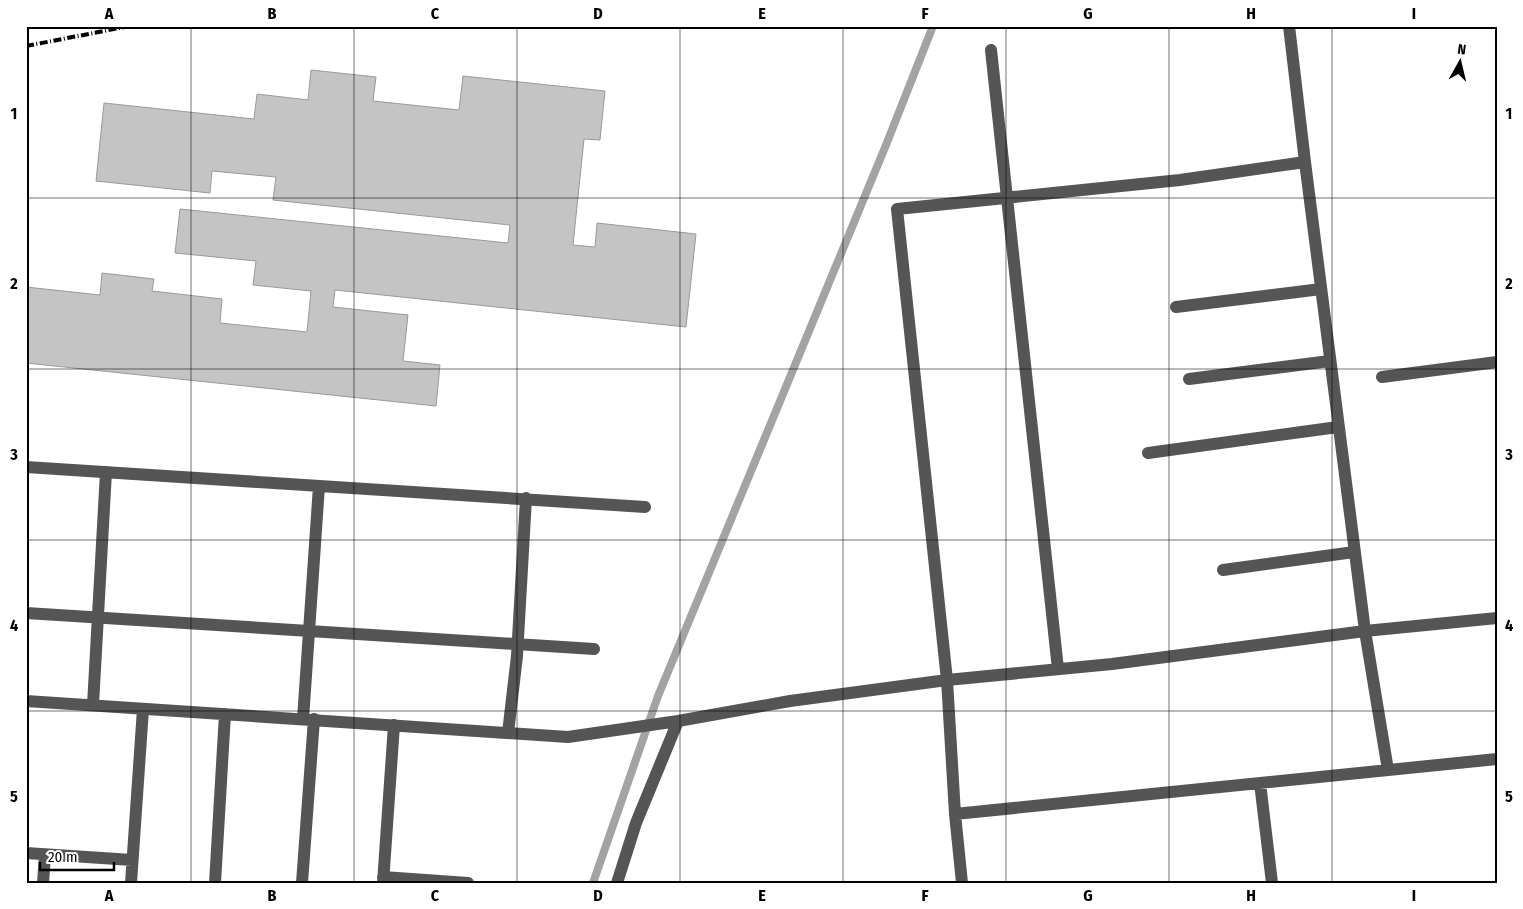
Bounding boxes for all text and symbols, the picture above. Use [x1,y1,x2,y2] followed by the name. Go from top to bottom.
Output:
[104,4,114,23] text: A
[268,4,277,23] text: B
[431,4,440,23] text: C
[593,4,603,23] text: D
[758,4,766,23] text: E
[921,4,929,23] text: F
[1083,4,1093,23] text: G
[1246,4,1256,23] text: H
[1412,4,1416,23] text: I
[1436,38,1486,88] north arrow
[1456,41,1467,59] text: N
[11,104,17,123] text: 1
[1506,104,1512,123] text: 1
[9,274,18,293] text: 2
[1504,274,1513,293] text: 2
[9,445,18,464] text: 3
[1504,445,1513,464] text: 3
[10,616,18,635] text: 4
[1505,616,1513,635] text: 4
[10,787,18,806] text: 5
[1505,787,1513,806] text: 5
[40,839,114,871] scale bar
[48,848,78,866] text: 20 m
[104,886,114,905] text: A
[268,886,277,905] text: B
[431,886,440,905] text: C
[593,886,603,905] text: D
[758,886,766,905] text: E
[921,886,929,905] text: F
[1083,886,1093,905] text: G
[1246,886,1256,905] text: H
[1412,886,1416,905] text: I

